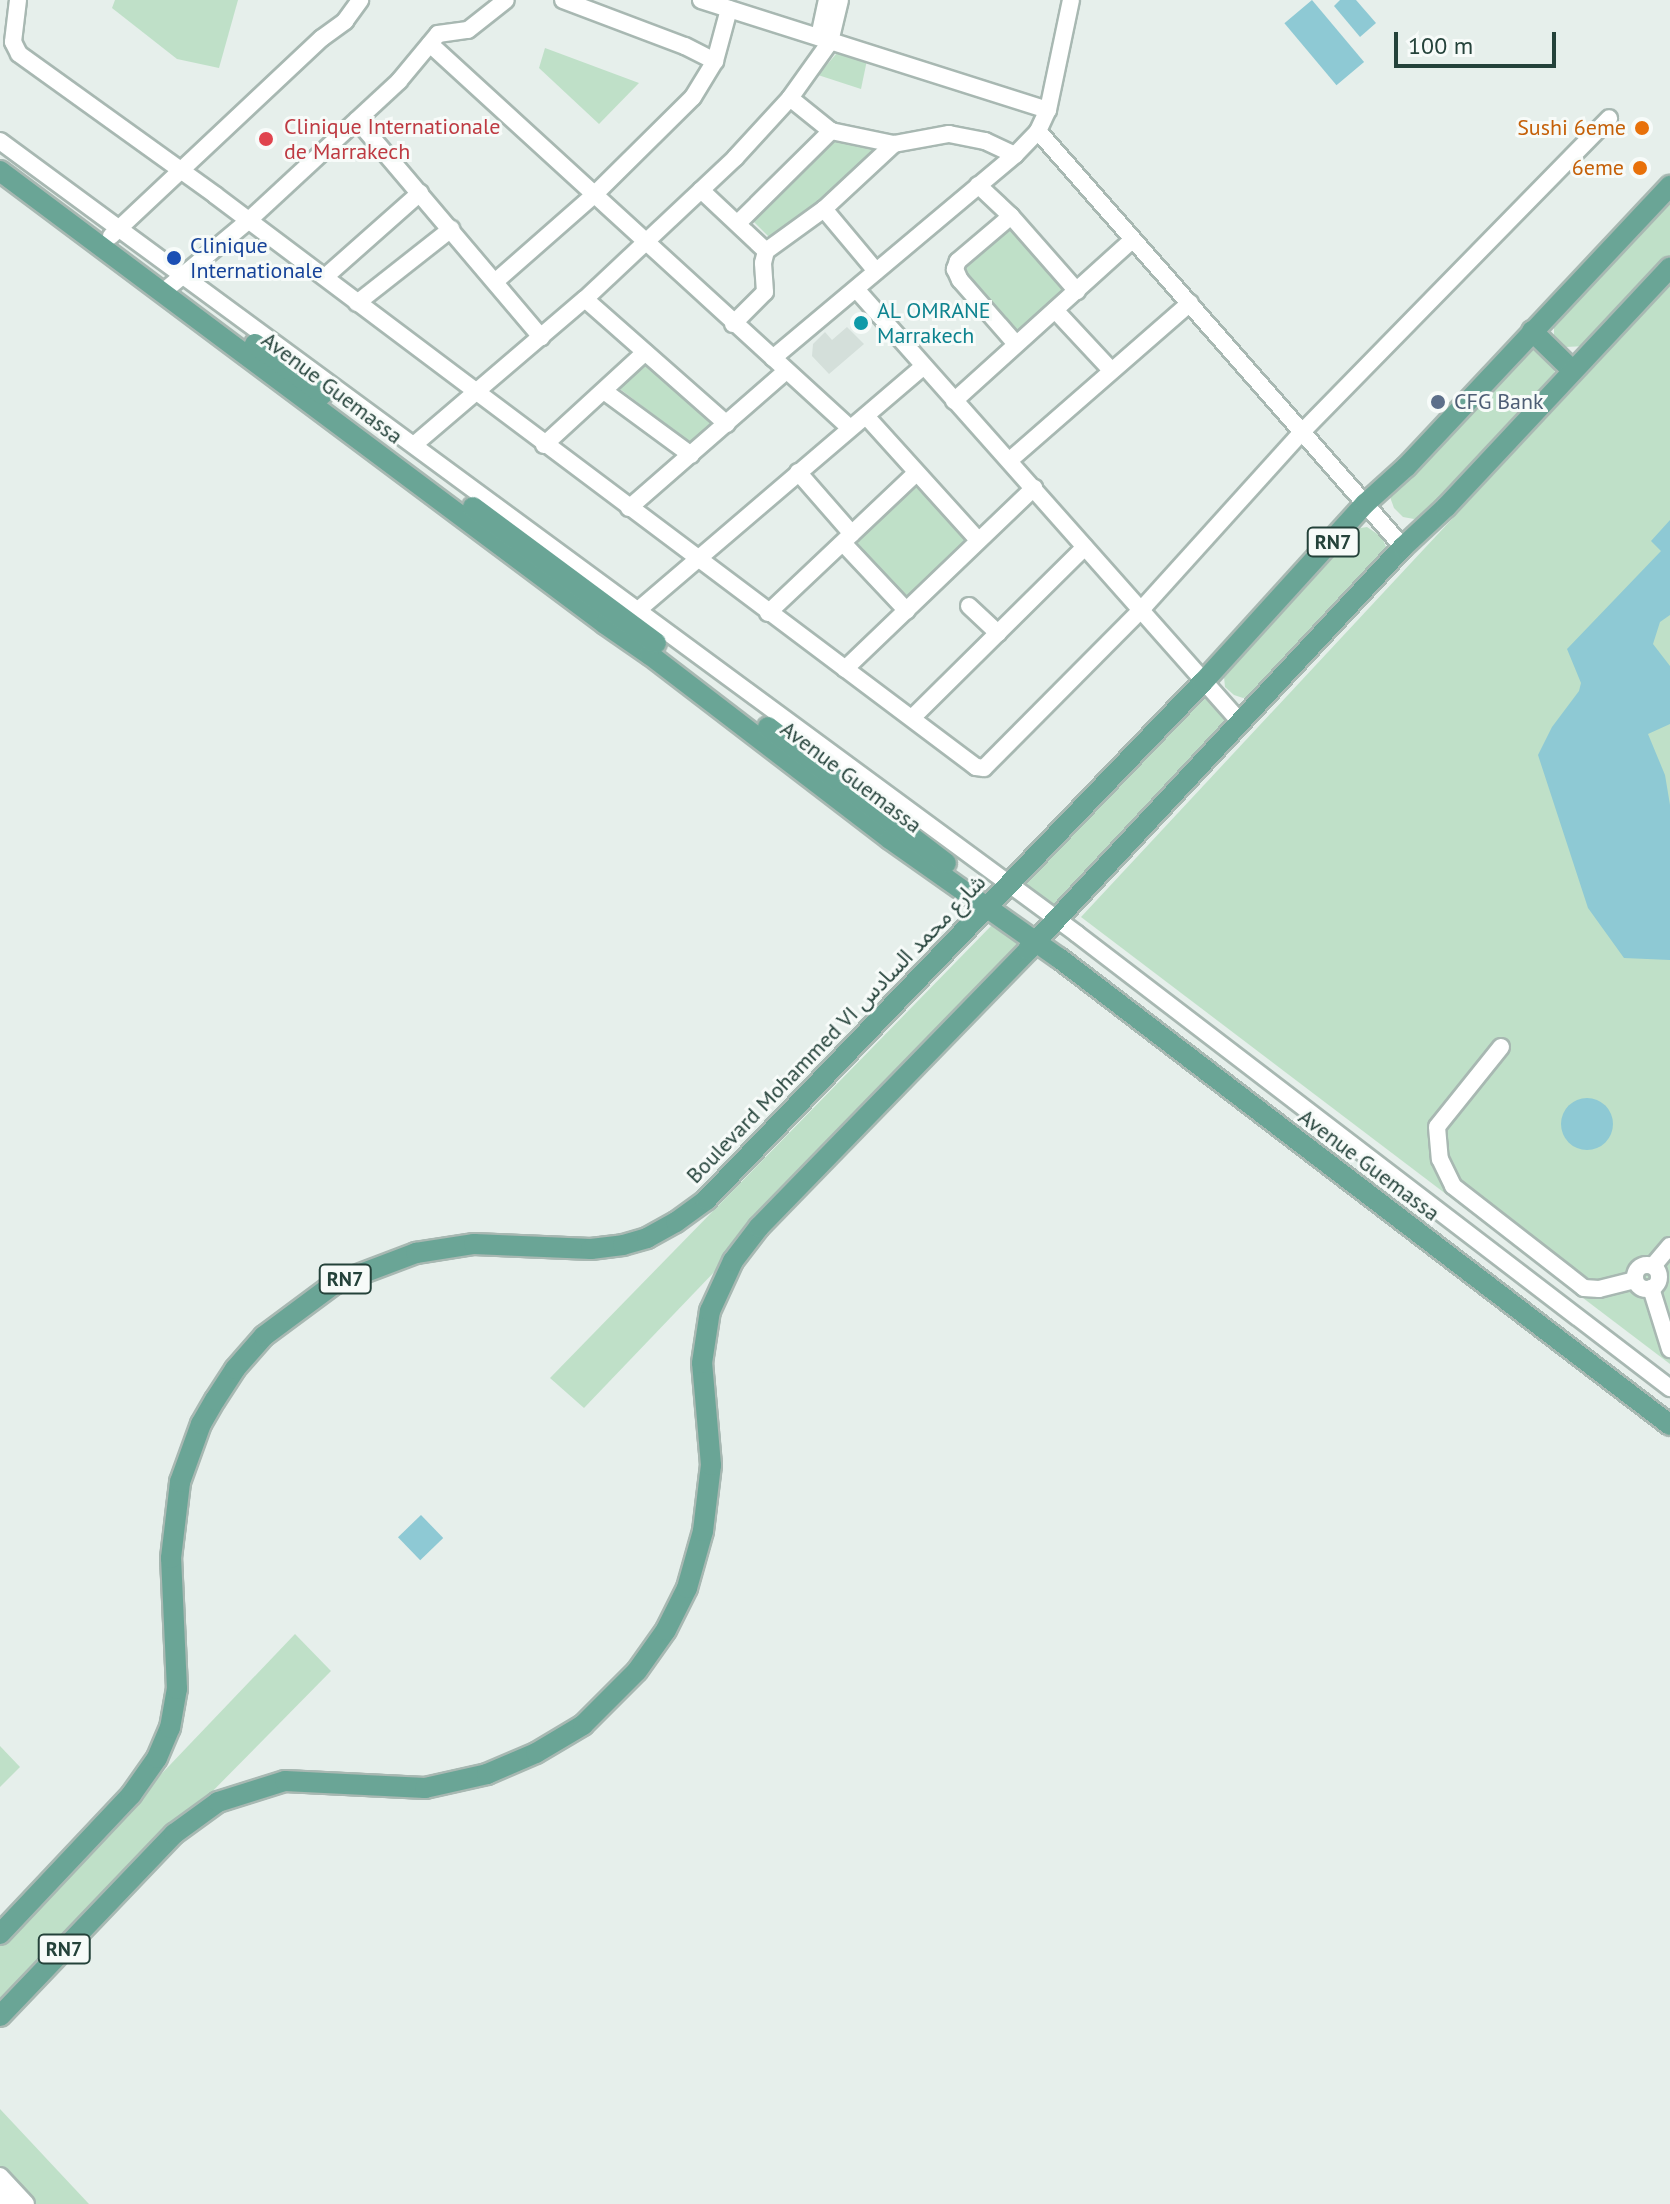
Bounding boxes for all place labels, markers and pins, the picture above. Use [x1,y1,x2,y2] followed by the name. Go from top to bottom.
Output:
[284,113,500,164] place label: Clinique Internationale de Marrakech
[1517,115,1626,141] place label: Sushi 6eme
[1633,119,1651,137] marker: Sushi 6eme
[255,128,277,150] marker: Clinique Internationale de Marrakech
[1572,155,1624,181] place label: 6eme
[1631,159,1649,177] marker: 6eme
[190,232,323,284] place label: Clinique Internationale
[165,249,183,267] marker: Clinique Internationale
[877,297,992,348] place label: AL OMRANE Marrakech
[852,314,870,332] marker: AL OMRANE Marrakech
[1454,389,1544,415] place label: CFG Bank
[1429,393,1447,411] marker: CFG Bank

